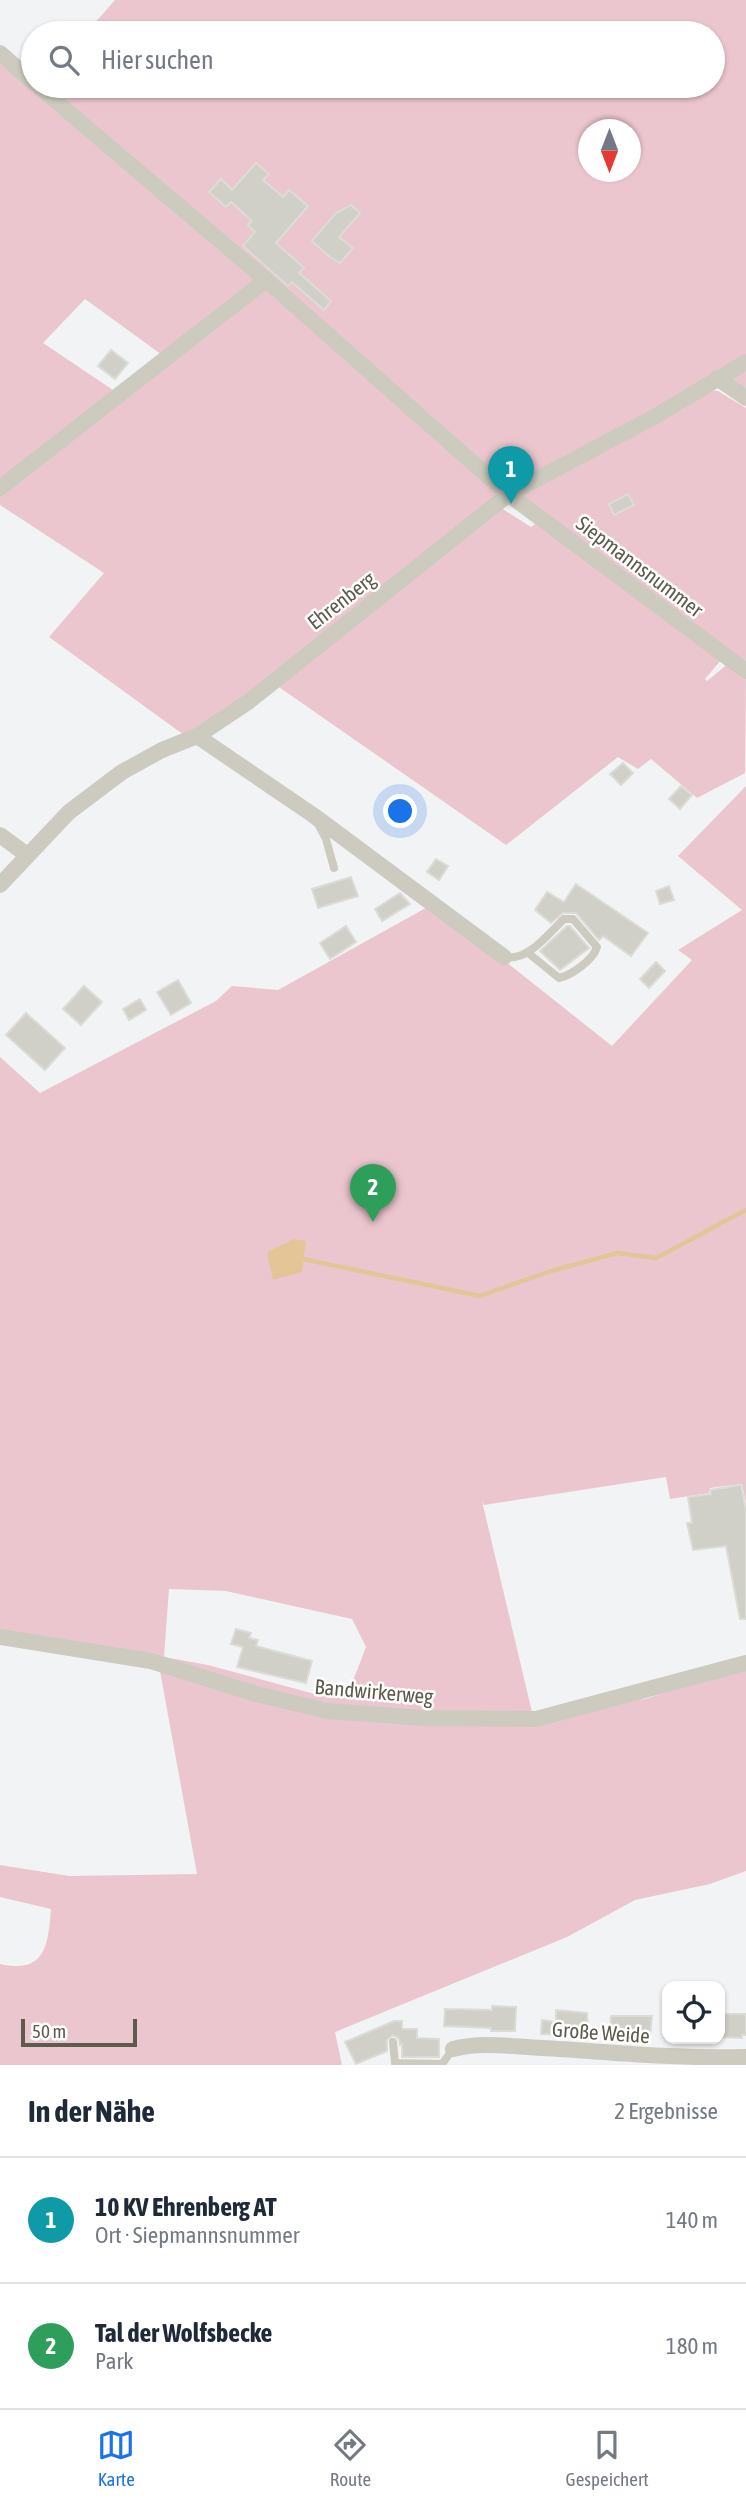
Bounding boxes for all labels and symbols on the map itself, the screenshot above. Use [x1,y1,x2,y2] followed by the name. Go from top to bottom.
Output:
[578,119,641,182] north arrow
[488,446,534,504] pin: 1
[572,511,709,622] street label: Siepmannsnummer
[302,566,380,634] street label: Ehrenberg
[383,794,417,828] your location
[350,1164,396,1222] pin: 2
[314,1674,434,1708] street label: Bandwirkerweg
[21,2016,136,2048] scale bar
[551,2017,651,2047] street label: Große Weide

